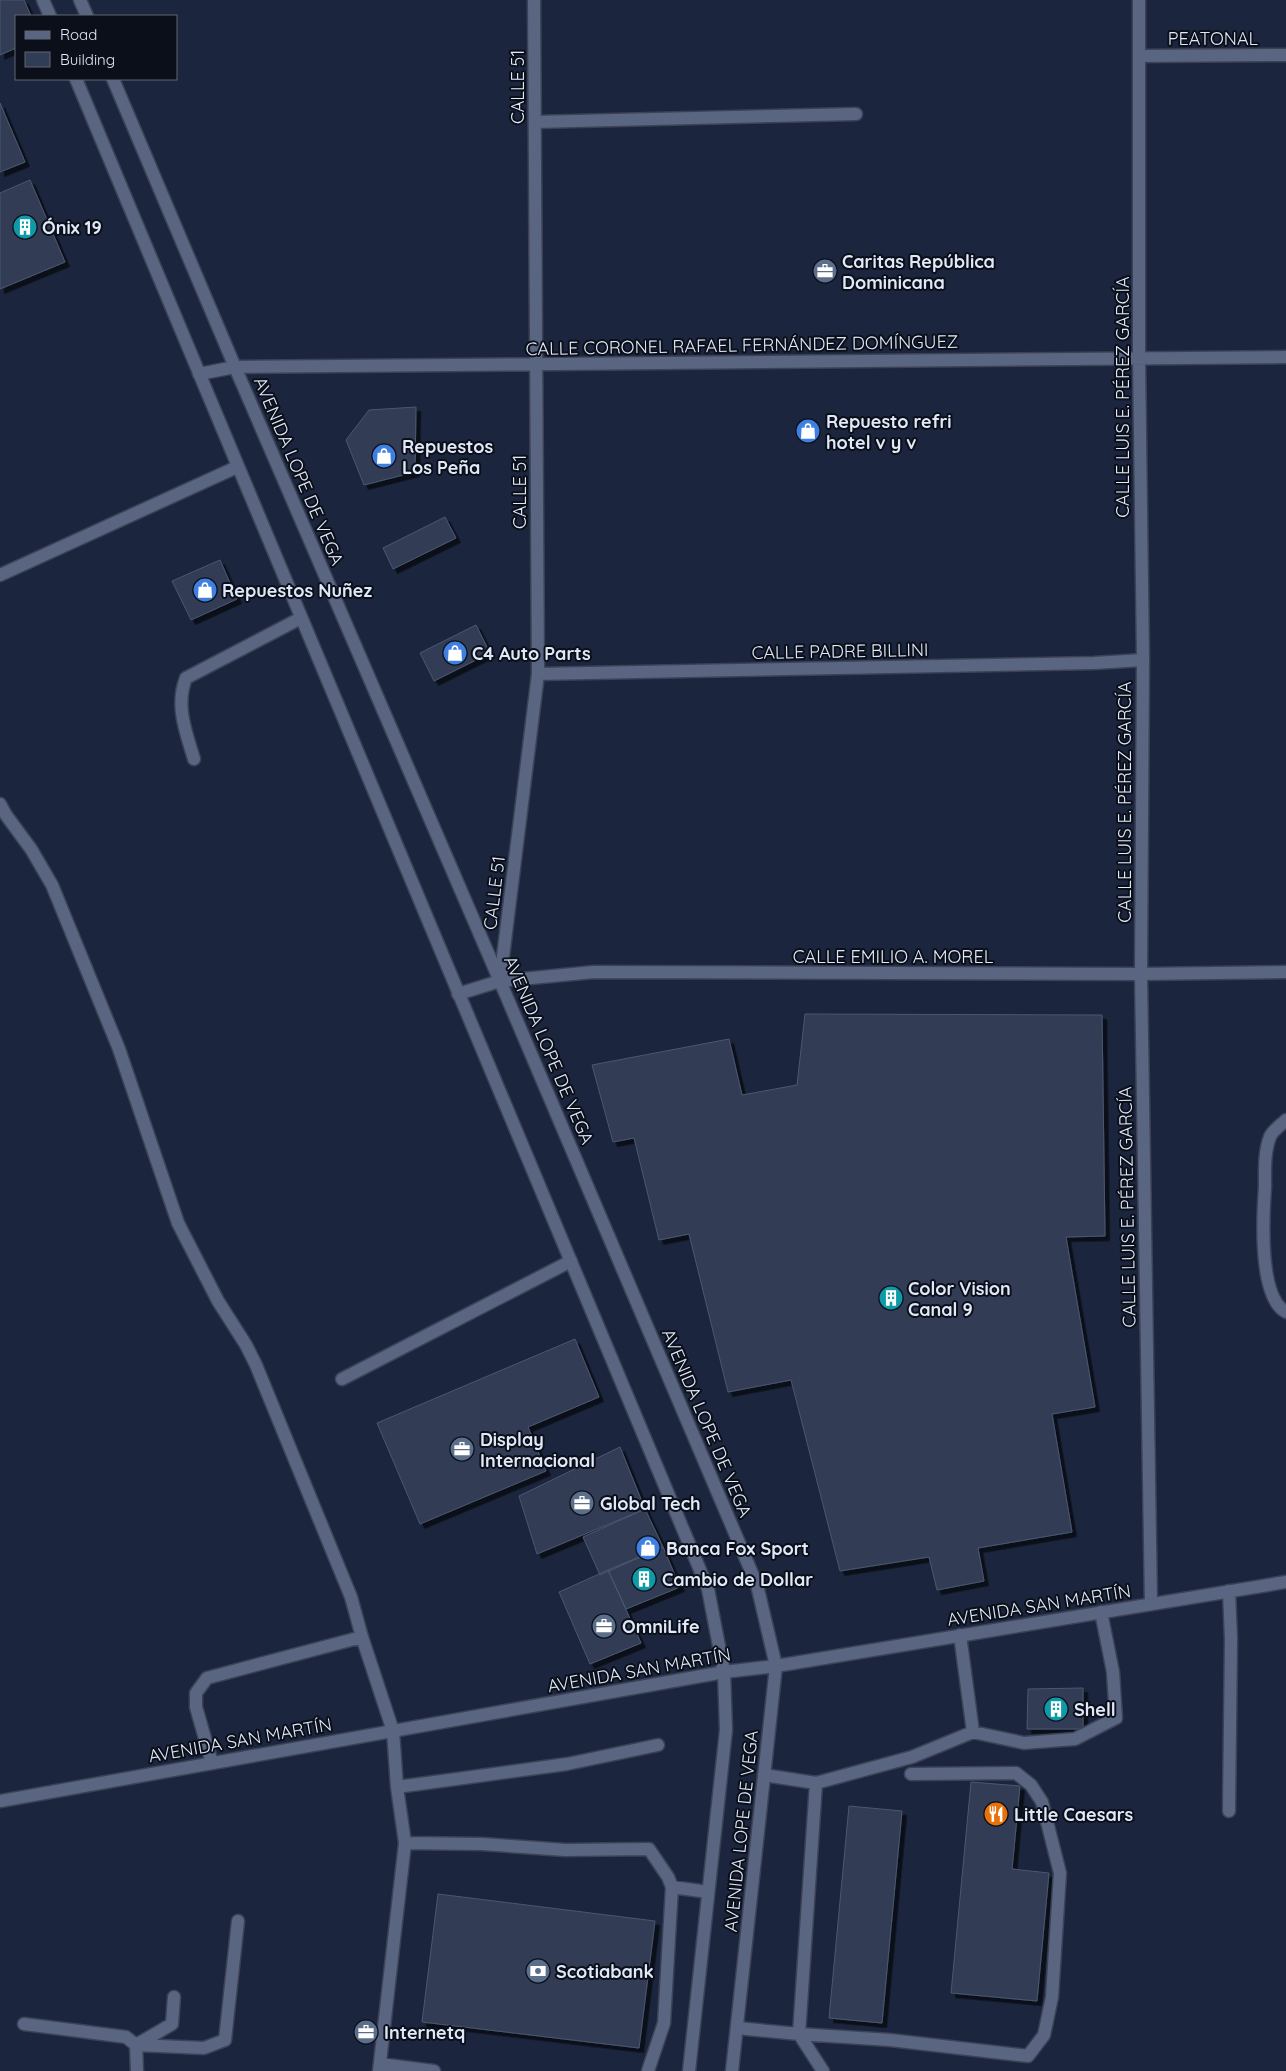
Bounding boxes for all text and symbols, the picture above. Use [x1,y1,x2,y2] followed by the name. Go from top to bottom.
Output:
[15,15,178,80] legend
[60,25,97,44] text: Road
[1168,27,1259,50] street label: PEATONAL
[60,50,115,69] text: Building
[506,50,529,124] street label: CALLE 51
[12,214,38,240] building icon: Ónix 19
[42,216,102,239] place label: Ónix 19
[842,250,995,294] place label: Caritas República Dominicana
[812,258,838,284] office icon: Caritas República Dominicana
[1111,276,1134,518] street label: CALLE LUIS E. PÉREZ GARCÍA
[525,330,959,360] street label: CALLE CORONEL RAFAEL FERNÁNDEZ DOMÍNGUEZ
[249,373,349,569] street label: AVENIDA LOPE DE VEGA
[826,410,952,454] place label: Repuesto refri hotel v y v
[795,418,821,444] shop icon: Repuesto refri hotel v y v
[402,435,494,479] place label: Repuestos Los Peña
[371,443,397,469] shop icon: Repuestos Los Peña
[508,455,531,529] street label: CALLE 51
[192,577,218,603] shop icon: Repuestos Nuñez
[222,579,372,602] place label: Repuestos Nuñez
[751,638,929,664] street label: CALLE PADRE BILLINI
[442,640,468,666] shop icon: C4 Auto Parts
[472,642,591,665] place label: C4 Auto Parts
[1113,681,1136,923] street label: CALLE LUIS E. PÉREZ GARCÍA
[478,855,510,931] street label: CALLE 51
[793,945,994,968] street label: CALLE EMILIO A. MOREL
[499,952,599,1148] street label: AVENIDA LOPE DE VEGA
[1113,1086,1141,1328] street label: CALLE LUIS E. PÉREZ GARCÍA
[908,1277,1011,1321] place label: Color Vision Canal 9
[878,1285,904,1311] building icon: Color Vision Canal 9
[657,1325,757,1521] street label: AVENIDA LOPE DE VEGA
[480,1428,595,1472] place label: Display Internacional
[449,1436,475,1462] office icon: Display Internacional
[569,1490,595,1516] office icon: Global Tech
[600,1492,701,1515] place label: Global Tech
[635,1535,661,1561] shop icon: Banca Fox Sport
[666,1537,809,1560] place label: Banca Fox Sport
[631,1566,657,1592] building icon: Cambio de Dollar
[662,1568,813,1591] place label: Cambio de Dollar
[945,1579,1133,1631] street label: AVENIDA SAN MARTÍN
[591,1613,617,1639] office icon: OmniLife
[622,1615,700,1638] place label: OmniLife
[546,1643,732,1697] street label: AVENIDA SAN MARTÍN
[1043,1696,1069,1722] building icon: Shell
[1074,1698,1116,1721] place label: Shell
[147,1713,333,1767] street label: AVENIDA SAN MARTÍN
[719,1729,763,1933] street label: AVENIDA LOPE DE VEGA
[983,1801,1009,1827] restaurant icon: Little Caesars
[1014,1803,1134,1826] place label: Little Caesars
[525,1958,551,1984] bank icon: Scotiabank
[556,1960,654,1983] place label: Scotiabank
[353,2019,379,2045] office icon: Internetq
[384,2021,465,2044] place label: Internetq

